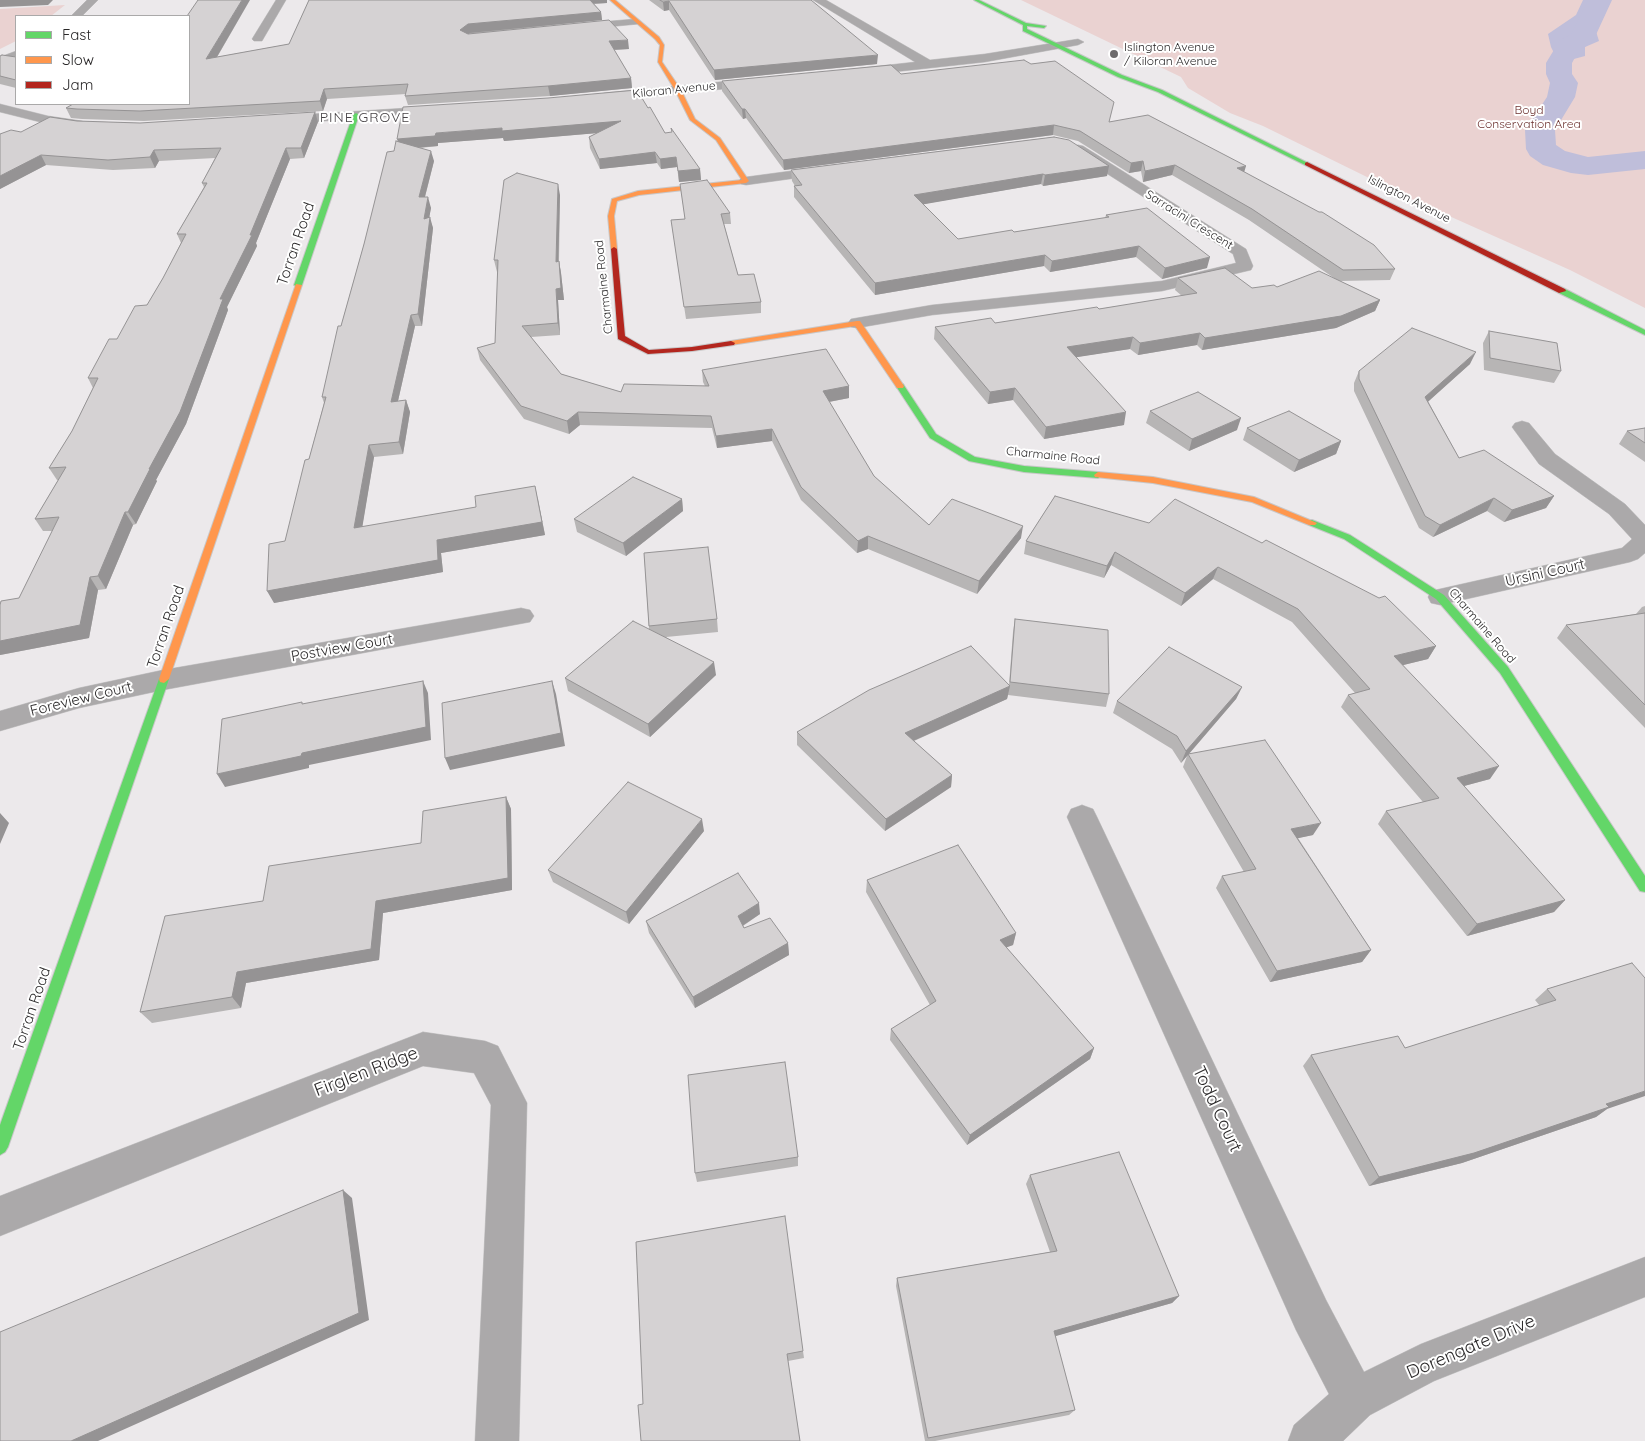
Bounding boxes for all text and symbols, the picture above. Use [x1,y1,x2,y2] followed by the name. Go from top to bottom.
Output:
[15,15,190,105] legend
[62,25,91,44] text: Fast
[1124,40,1217,68] place label: Islington Avenue / Kiloran Avenue
[1108,48,1120,60] marker: Islington Avenue / Kiloran Avenue
[62,50,94,69] text: Slow
[62,75,93,94] text: Jam
[632,78,716,102] street label: Kiloran Avenue
[1477,103,1581,131] park label: Boyd Conservation Area
[318,110,412,126] district label: PINE GROVE
[1365,172,1453,226] street label: Islington Avenue
[1143,187,1235,253] street label: Sarracini Crescent
[273,200,319,288] street label: Torran Road
[592,239,616,335] street label: Charmaine Road
[1005,444,1101,468] street label: Charmaine Road
[1504,555,1586,591] street label: Ursini Court
[143,583,189,671] street label: Torran Road
[1446,586,1518,666] street label: Charmaine Road
[290,630,394,666] street label: Postview Court
[28,678,134,720] street label: Foreview Court
[9,965,55,1053] street label: Torran Road
[311,1042,421,1102] street label: Firglen Ridge
[1188,1063,1246,1155] street label: Todd Court
[1403,1310,1539,1384] street label: Dorengate Drive

